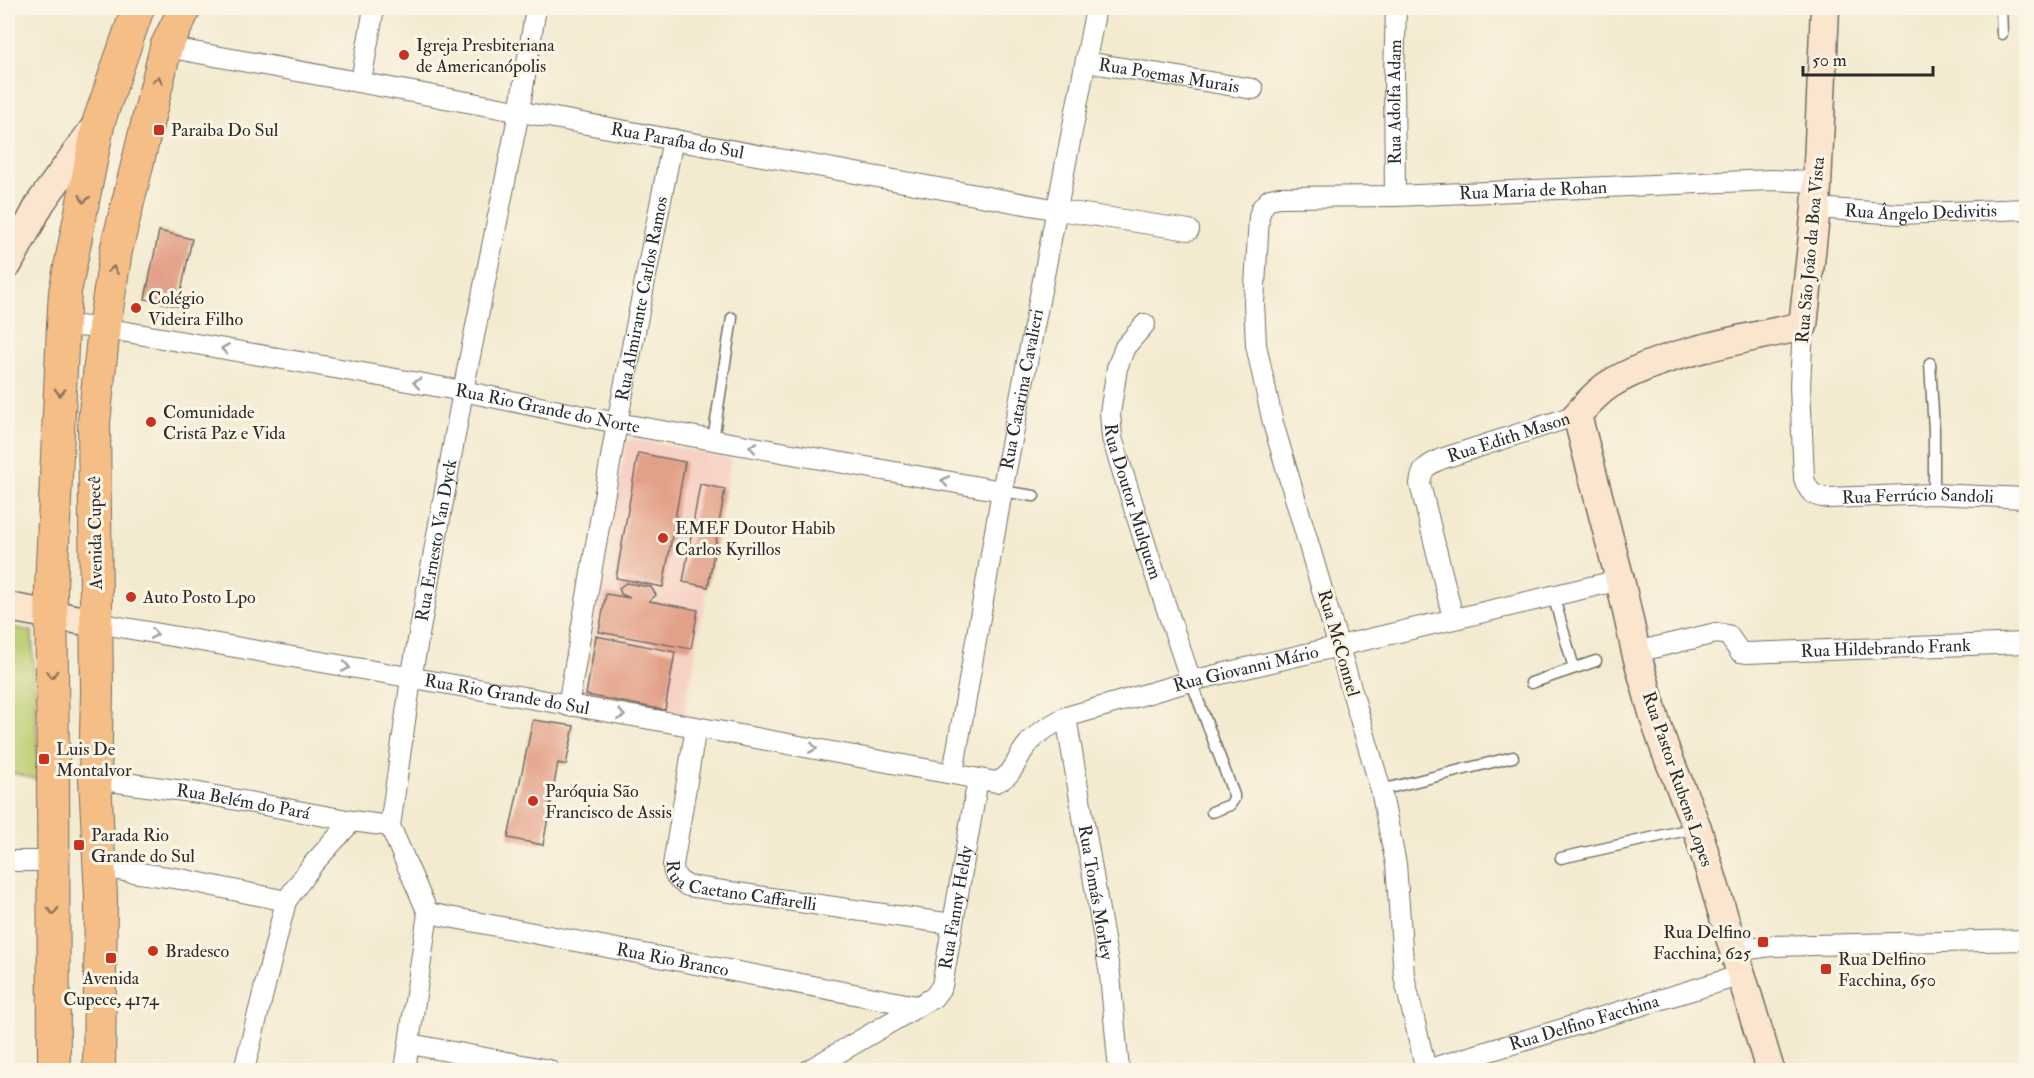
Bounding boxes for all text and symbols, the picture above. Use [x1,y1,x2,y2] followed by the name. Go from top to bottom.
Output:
[416,34,555,78] place label: Igreja Presbiteriana de Americanópolis
[1383,39,1407,165] street label: Rua Adolfa Adam
[1803,39,1934,77] scale bar
[397,48,411,62] marker: Igreja Presbiteriana de Americanópolis
[1812,49,1847,72] text: 50 m
[1097,53,1241,99] street label: Rua Poemas Murais
[150,76,163,86] one-way arrow
[609,118,746,164] street label: Rua Paraíba do Sul
[171,119,279,142] place label: Paraiba Do Sul
[152,123,166,137] marker: Paraiba Do Sul
[1791,155,1830,344] street label: Rua São João da Boa Vista
[1458,176,1608,205] street label: Rua Maria de Rohan
[78,194,91,204] one-way arrow
[611,194,673,403] street label: Rua Almirante Carlos Ramos
[1844,199,1997,226] street label: Rua Ângelo Dedivitis
[106,266,119,276] one-way arrow
[148,287,243,331] place label: Colégio Videira Filho
[129,301,143,315] marker: Colégio Videira Filho
[995,307,1049,471] street label: Rua Catarina Cavalieri
[220,344,229,356] one-way arrow
[412,377,422,389] one-way arrow
[453,379,642,439] street label: Rua Rio Grande do Norte
[53,388,66,397] one-way arrow
[163,401,286,445] place label: Comunidade Cristã Paz e Vida
[1444,407,1573,468] street label: Rua Edith Mason
[144,415,158,429] marker: Comunidade Cristã Paz e Vida
[1099,423,1167,582] street label: Rua Doutor Mulquem
[748,441,758,454] one-way arrow
[411,457,463,623] street label: Rua Ernesto Van Dyck
[83,475,108,591] street label: Avenida Cupecê
[940,475,950,488] one-way arrow
[1841,483,1995,509] street label: Rua Ferrúcio Sandoli
[675,517,836,561] place label: EMEF Doutor Habib Carlos Kyrillos
[656,531,670,545] marker: EMEF Doutor Habib Carlos Kyrillos
[142,586,256,609] place label: Auto Posto Lpo
[1312,587,1365,700] street label: Rua McConnel
[124,590,138,604] marker: Auto Posto Lpo
[149,628,159,640] one-way arrow
[1800,634,1971,663] street label: Rua Hildebrando Frank
[1170,640,1321,698] street label: Rua Giovanni Mário
[341,661,351,673] one-way arrow
[46,669,58,678] one-way arrow
[422,669,591,720] street label: Rua Rio Grande do Sul
[1637,688,1718,870] street label: Rua Pastor Rubens Lopes
[616,708,626,720] one-way arrow
[56,738,132,782] place label: Luis De Montalvor
[808,741,818,754] one-way arrow
[37,752,51,766] marker: Luis De Montalvor
[175,779,312,825] street label: Rua Belém do Pará
[545,780,672,824] place label: Paróquia São Francisco de Assis
[526,794,540,808] marker: Paróquia São Francisco de Assis
[1073,823,1118,963] street label: Rua Tomás Morley
[91,824,195,868] place label: Parada Rio Grande do Sul
[72,838,86,852] marker: Parada Rio Grande do Sul
[934,843,978,971] street label: Rua Fanny Heldy
[661,859,818,916] street label: Rua Caetano Caffarelli
[47,906,59,915] one-way arrow
[1653,921,1751,965] place label: Rua Delfino Facchina, 625
[1756,935,1770,949] marker: Rua Delfino Facchina, 625
[614,938,731,982] street label: Rua Rio Branco
[165,940,230,963] place label: Bradesco
[146,944,160,958] marker: Bradesco
[1838,948,1936,992] place label: Rua Delfino Facchina, 650
[104,951,118,965] marker: Avenida Cupece, 4174
[1819,962,1833,976] marker: Rua Delfino Facchina, 650
[63,967,160,1011] place label: Avenida Cupece, 4174
[1506,989,1662,1056] street label: Rua Delfino Facchina

